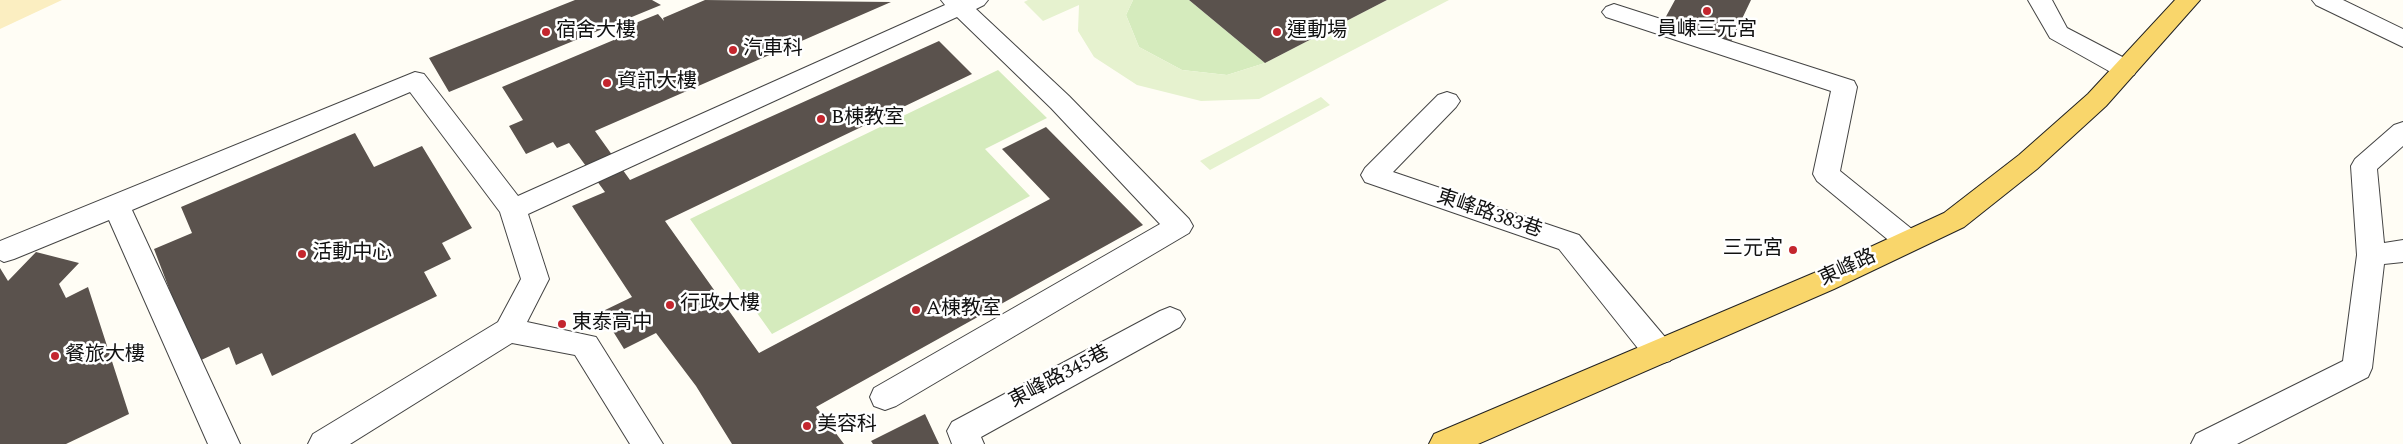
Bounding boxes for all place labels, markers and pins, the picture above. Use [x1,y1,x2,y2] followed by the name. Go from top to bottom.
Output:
[1701,5,1713,17] marker: 員崠三元宮
[1657,19,1757,43] place label: 員崠三元宮
[556,20,636,44] place label: 宿舍大樓
[1287,20,1347,44] place label: 運動場
[540,26,552,38] marker: 宿舍大樓
[1271,26,1283,38] marker: 運動場
[743,38,803,62] place label: 汽車科
[727,44,739,56] marker: 汽車科
[617,71,697,95] place label: 資訊大樓
[601,77,613,89] marker: 資訊大樓
[831,107,904,131] place label: B棟教室
[815,113,827,125] marker: B棟教室
[1723,238,1783,262] place label: 三元宮
[312,242,392,266] place label: 活動中心
[1787,244,1799,256] marker: 三元宮
[296,248,308,260] marker: 活動中心
[680,293,760,317] place label: 行政大樓
[926,298,1001,322] place label: A棟教室
[664,299,676,311] marker: 行政大樓
[910,304,922,316] marker: A棟教室
[572,312,652,336] place label: 東泰高中
[556,318,568,330] marker: 東泰高中
[65,344,145,368] place label: 餐旅大樓
[49,350,61,362] marker: 餐旅大樓
[817,414,877,438] place label: 美容科
[801,420,813,432] marker: 美容科

